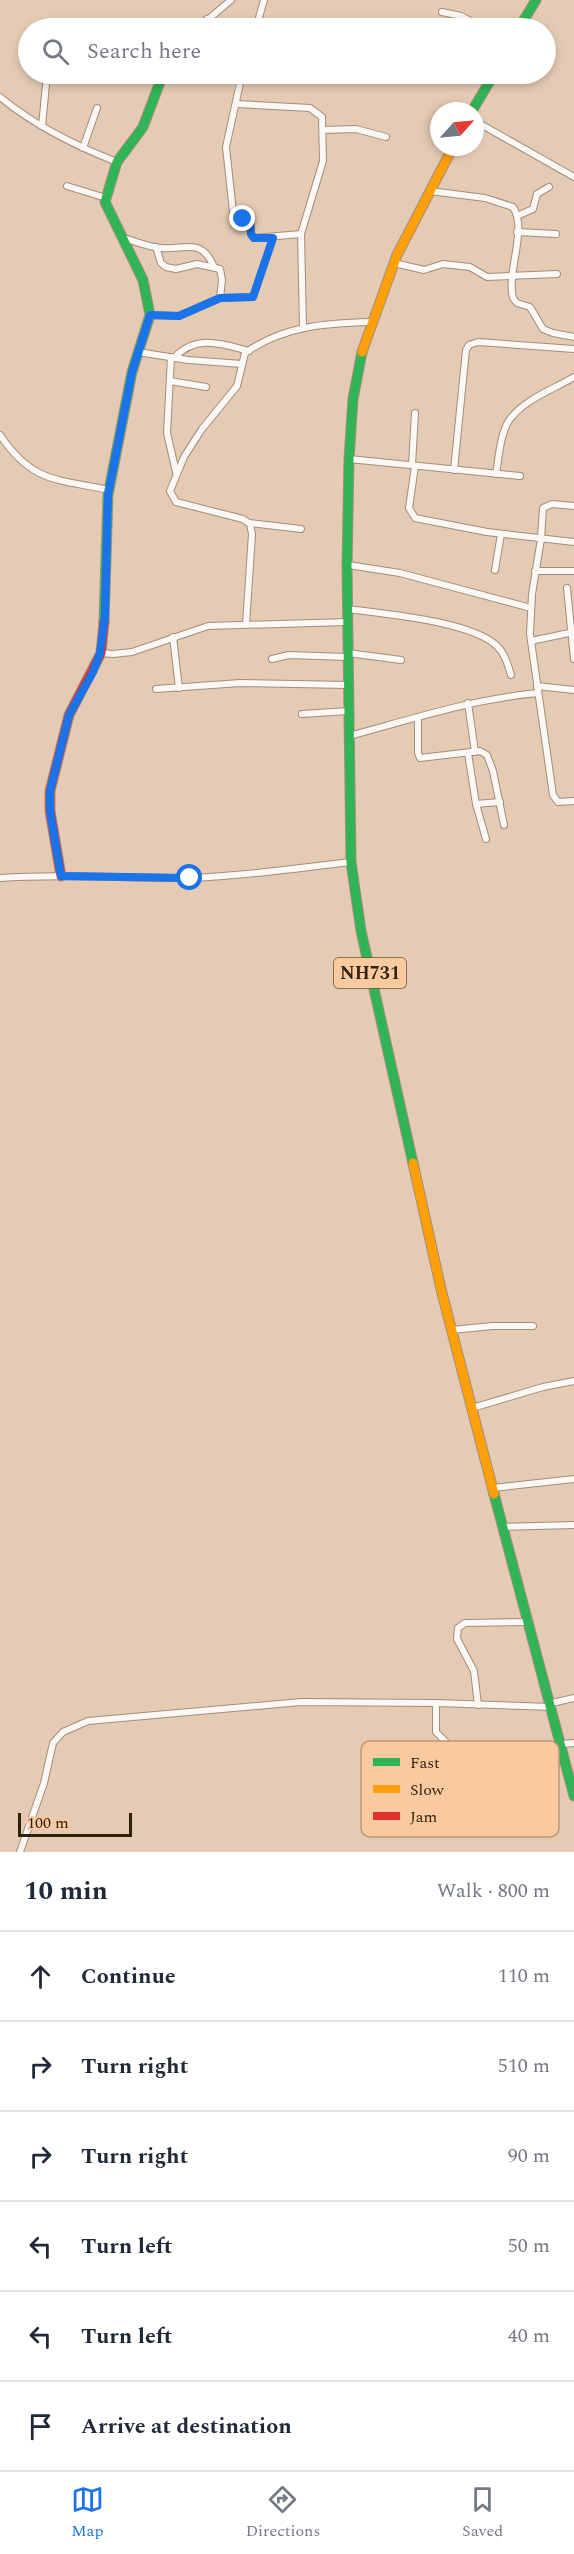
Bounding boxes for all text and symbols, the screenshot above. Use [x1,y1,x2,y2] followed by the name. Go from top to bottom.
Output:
[18,18,556,84] search box
[39,35,72,68] icon: search
[87,35,201,68] text: Search here
[430,102,484,156] north arrow
[229,205,255,231] route end
[176,864,202,890] route start
[334,958,406,988] road number: NH731
[361,1741,559,1837] legend
[410,1751,440,1775] text: Fast
[410,1778,445,1802] text: Slow
[410,1805,438,1829] text: Jam
[18,1810,132,1838] scale bar
[27,1811,69,1835] text: 100 m
[24,1871,108,1911] text: 10 min
[437,1876,550,1906] text: Walk · 800 m
[24,1960,57,1993] icon: ahead
[81,1960,176,1993] text: Continue
[498,1961,550,1991] text: 110 m
[24,2050,57,2083] icon: right
[81,2050,188,2083] text: Turn right
[498,2051,550,2081] text: 510 m
[24,2140,57,2173] icon: right
[81,2140,188,2173] text: Turn right
[508,2141,550,2171] text: 90 m
[24,2230,57,2263] icon: left
[81,2230,173,2263] text: Turn left
[508,2231,550,2261] text: 50 m
[24,2320,57,2353] icon: left
[81,2320,173,2353] text: Turn left
[508,2321,550,2351] text: 40 m
[24,2410,57,2443] icon: arrive
[81,2410,292,2443] text: Arrive at destination
[71,2483,104,2543] tab: Map
[246,2483,320,2543] tab: Directions
[462,2483,503,2543] tab: Saved

